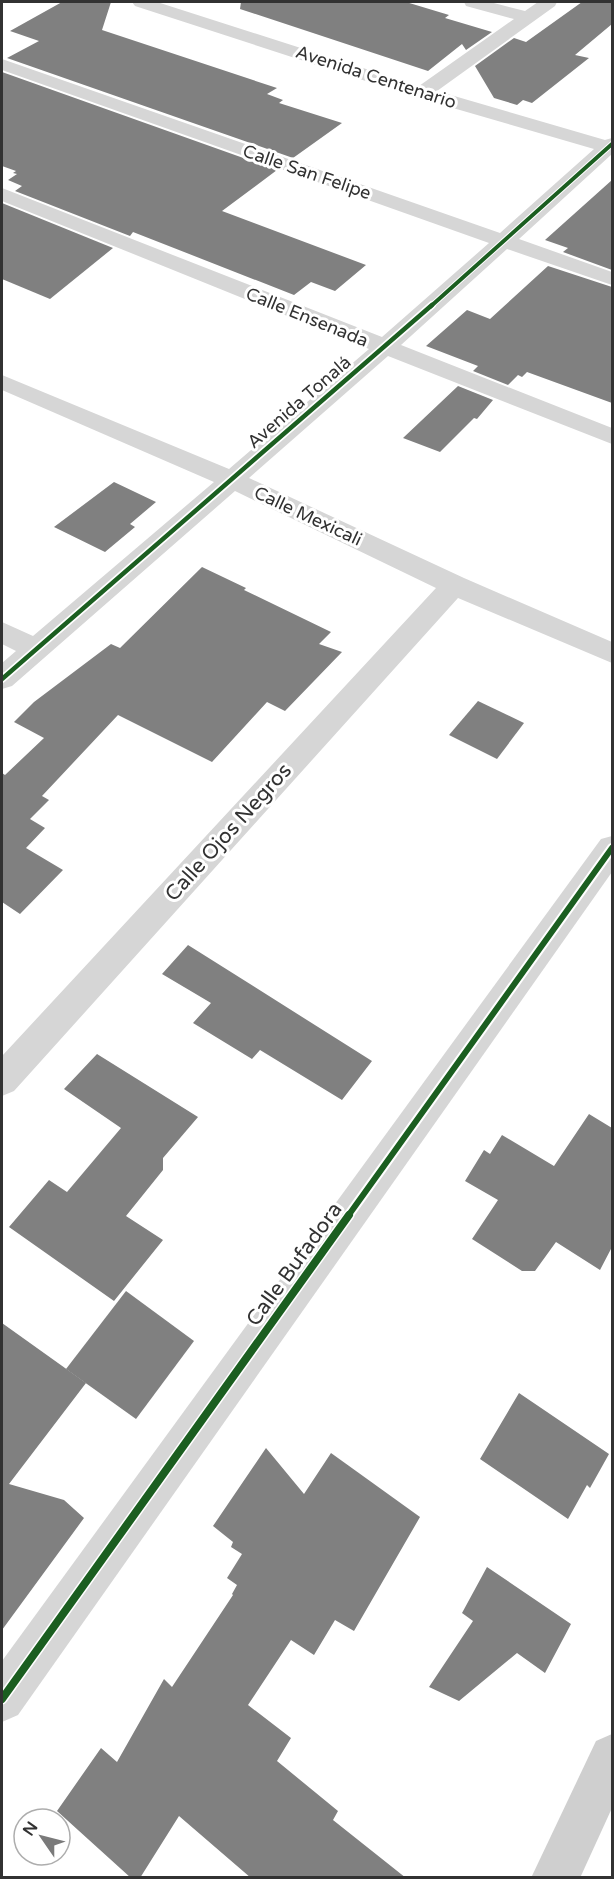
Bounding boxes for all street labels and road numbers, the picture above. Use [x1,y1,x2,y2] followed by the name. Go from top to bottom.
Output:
[293,41,459,113] street label: Avenida Centenario
[240,140,374,204] street label: Calle San Felipe
[243,282,371,352] street label: Calle Ensenada
[243,351,355,453] street label: Avenida Tonalá
[251,481,365,551] street label: Calle Mexicali
[160,758,297,906] street label: Calle Ojos Negros
[241,1198,348,1331] street label: Calle Bufadora

